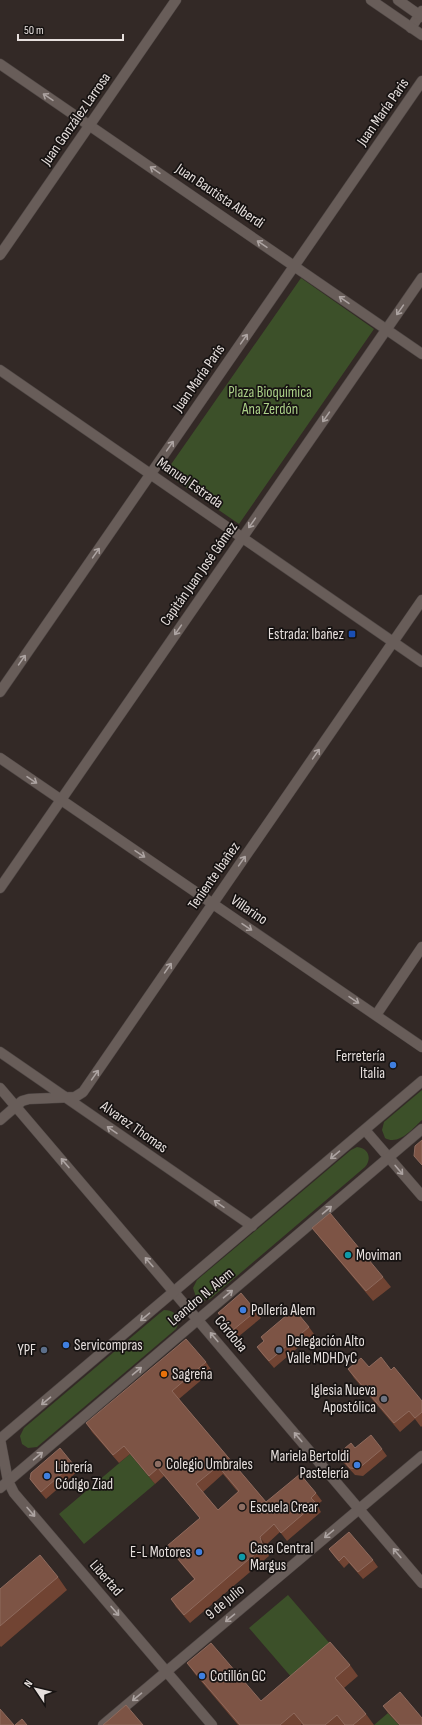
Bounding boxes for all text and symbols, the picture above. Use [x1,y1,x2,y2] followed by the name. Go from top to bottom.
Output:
[18,16,123,42] scale bar
[24,23,44,38] text: 50 m
[36,69,115,170] street label: Juan González Larrosa
[352,74,413,150] street label: Juan María Paris
[43,93,54,101] one-way arrow
[171,159,268,233] street label: Juan Bautista Alberdi
[150,166,161,174] one-way arrow
[257,240,268,248] one-way arrow
[339,296,350,304] one-way arrow
[396,304,404,315] one-way arrow
[240,334,248,345] one-way arrow
[168,340,229,416] street label: Juan María Paris
[228,383,312,419] park label: Plaza Bioquímica Ana Zerdón
[322,411,330,422] one-way arrow
[166,441,174,452] one-way arrow
[153,453,227,513] street label: Manuel Estrada
[156,518,242,630] street label: Capitán Juan José Gómez
[248,518,256,529] one-way arrow
[92,548,100,559] one-way arrow
[174,625,182,636] one-way arrow
[268,625,345,644] place label: Estrada: Ibañez
[347,629,357,639] marker: Estrada: Ibañez
[18,655,26,666] one-way arrow
[312,749,320,760] one-way arrow
[26,776,37,784] one-way arrow
[184,838,245,914] street label: Teniente Ibañez
[134,850,145,858] one-way arrow
[238,856,246,867] one-way arrow
[227,891,271,929] street label: Villarino
[241,923,252,931] one-way arrow
[164,963,172,974] one-way arrow
[348,996,359,1004] one-way arrow
[336,1047,385,1083] place label: Ferretería Italia
[388,1060,398,1070] marker: Ferretería Italia
[91,1070,99,1081] one-way arrow
[96,1096,171,1157] street label: Alvarez Thomas
[107,1126,118,1134] one-way arrow
[330,1150,341,1159] one-way arrow
[60,1158,69,1168] one-way arrow
[395,1164,404,1175] one-way arrow
[214,1200,225,1208] one-way arrow
[322,1205,332,1214] one-way arrow
[356,1246,401,1265] place label: Moviman
[343,1250,353,1260] marker: Moviman
[145,1256,154,1267] one-way arrow
[164,1264,238,1330] street label: Leandro N. Alem
[222,1289,233,1298] one-way arrow
[251,1301,316,1320] place label: Pollería Alem
[238,1305,248,1315] marker: Pollería Alem
[139,1312,150,1321] one-way arrow
[210,1312,252,1356] street label: Córdoba
[209,1332,218,1343] one-way arrow
[287,1332,365,1368] place label: Delegación Alto Valle MDHDyC
[74,1336,143,1355] place label: Servicompras
[61,1340,71,1350] marker: Servicompras
[18,1341,36,1360] place label: YPF
[39,1345,49,1355] marker: YPF
[274,1345,284,1355] marker: Delegación Alto Valle MDHDyC
[172,1365,213,1384] place label: Sagreña
[131,1367,142,1376] one-way arrow
[159,1369,169,1379] marker: Sagreña
[311,1381,376,1417] place label: Iglesia Nueva Apostólica
[379,1394,389,1404] marker: Iglesia Nueva Apostólica
[40,1396,51,1405] one-way arrow
[293,1431,302,1442] one-way arrow
[271,1447,349,1483] place label: Mariela Bertoldi Pastelería
[32,1451,43,1460] one-way arrow
[166,1455,253,1474] place label: Colegio Umbrales
[55,1458,113,1494] place label: Librería Código Ziad
[153,1459,163,1469] marker: Colegio Umbrales
[352,1460,362,1470] marker: Mariela Bertoldi Pastelería
[42,1471,52,1481] marker: Librería Código Ziad
[250,1498,319,1517] place label: Escuela Crear
[237,1502,247,1512] marker: Escuela Crear
[26,1507,35,1518] one-way arrow
[324,1530,335,1539] one-way arrow
[250,1539,313,1575] place label: Casa Central Margus
[130,1543,191,1562] place label: E-L Motores
[194,1547,204,1557] marker: E-L Motores
[392,1548,401,1558] one-way arrow
[237,1552,247,1562] marker: Casa Central Margus
[85,1556,127,1600] street label: Libertad
[202,1580,248,1624] street label: 9 de Julio
[111,1606,120,1617] one-way arrow
[225,1613,235,1622] one-way arrow
[210,1667,266,1686] place label: Cotillón GC
[16,1669,56,1709] north arrow
[197,1671,207,1681] marker: Cotillón GC
[21,1677,35,1690] text: N
[132,1692,142,1701] one-way arrow

